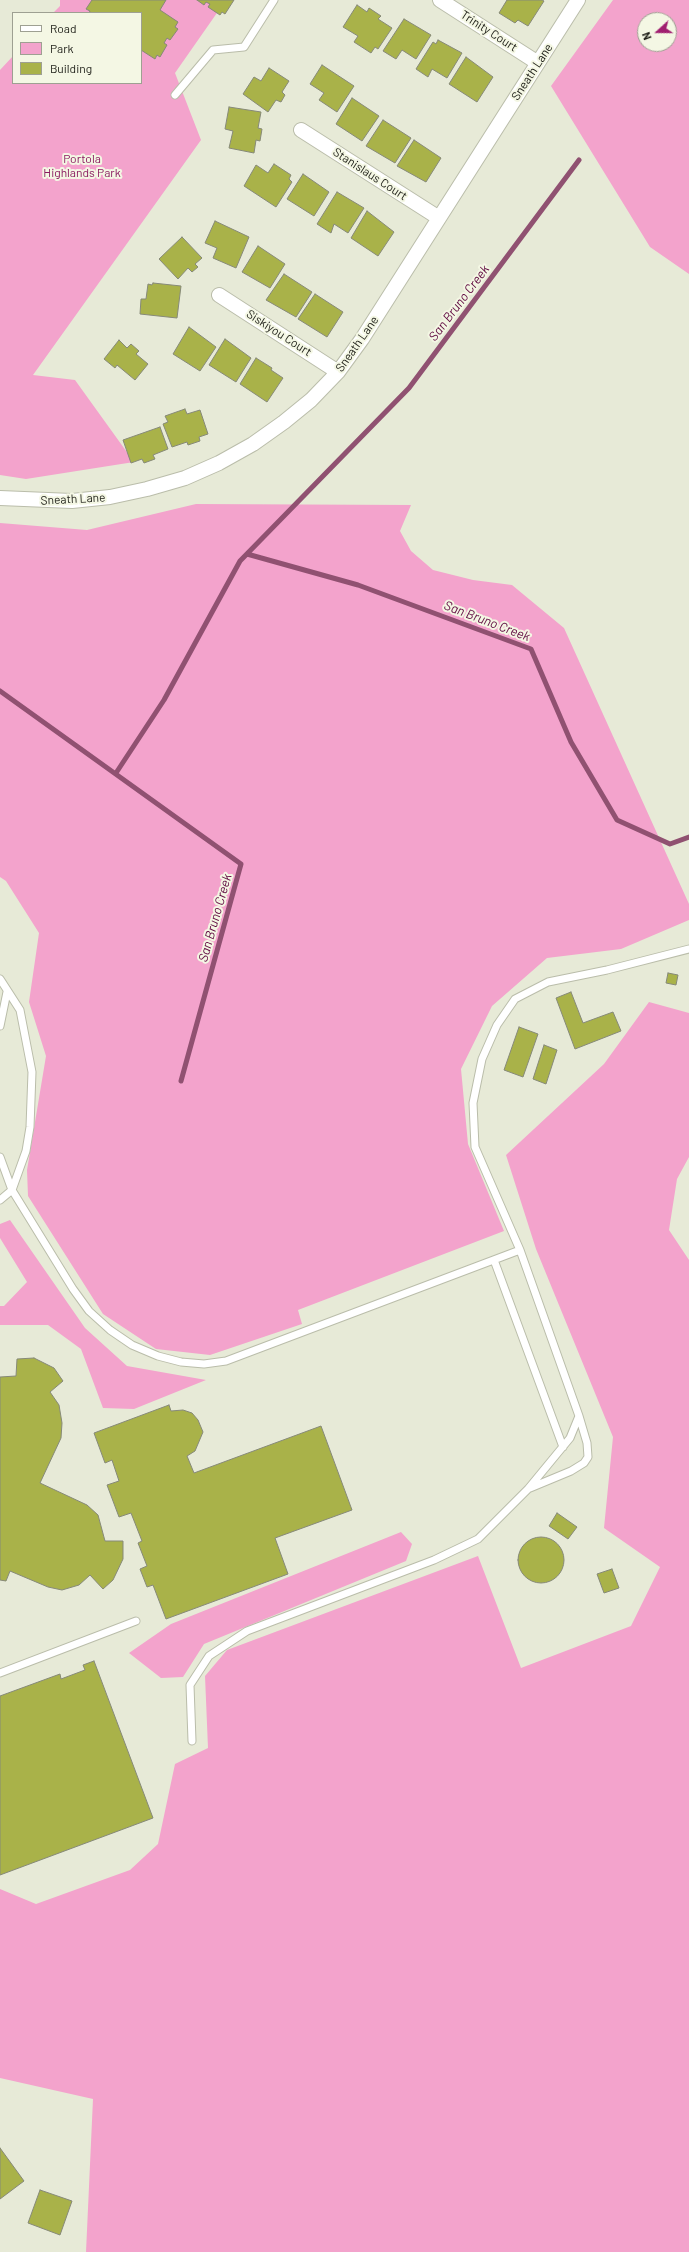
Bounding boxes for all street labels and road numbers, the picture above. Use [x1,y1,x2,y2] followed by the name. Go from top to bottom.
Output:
[458,7,520,55] street label: Trinity Court
[508,41,556,103] street label: Sneath Lane
[330,145,410,203] street label: Stanislaus Court
[244,307,314,359] street label: Siskiyou Court
[333,313,381,375] street label: Sneath Lane
[40,490,106,508] street label: Sneath Lane

